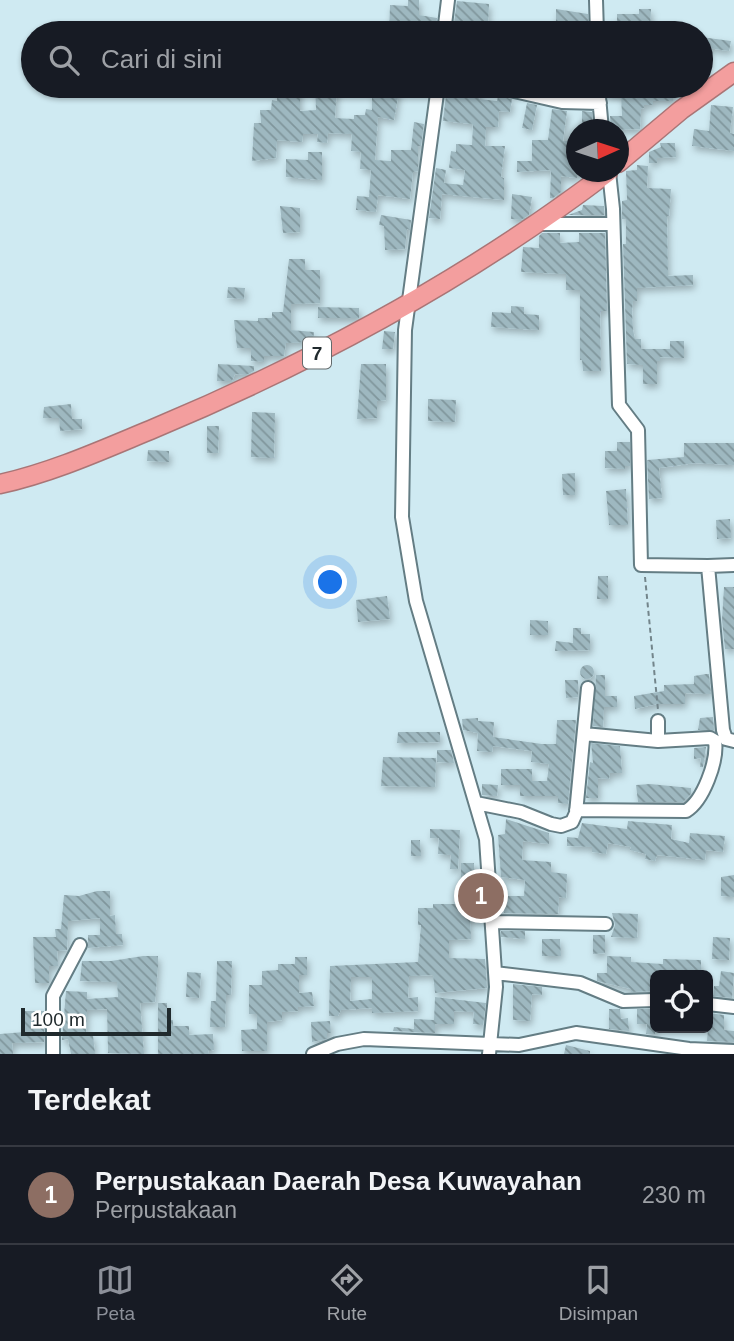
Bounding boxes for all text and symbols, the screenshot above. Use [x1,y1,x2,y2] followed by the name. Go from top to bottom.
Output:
[21,21,713,98] search box
[45,41,83,79] icon: search
[101,44,222,74] text: Cari di sini
[566,119,629,182] north arrow
[303,338,331,368] road number: 7
[313,565,347,599] your location
[458,870,504,922] pin: 1
[650,970,713,1033] map controls
[650,970,713,1033] button: locate
[21,1005,172,1037] scale bar
[32,1009,85,1030] text: 100 m
[28,1083,151,1116] text: Terdekat
[95,1166,582,1196] text: Perpustakaan Daerah Desa Kuwayahan
[45,1182,57,1208] text: 1
[642,1182,706,1208] text: 230 m
[95,1197,237,1223] text: Perpustakaan
[96,1261,135,1325] tab: Peta
[327,1261,367,1325] tab: Rute
[559,1261,638,1325] tab: Disimpan

